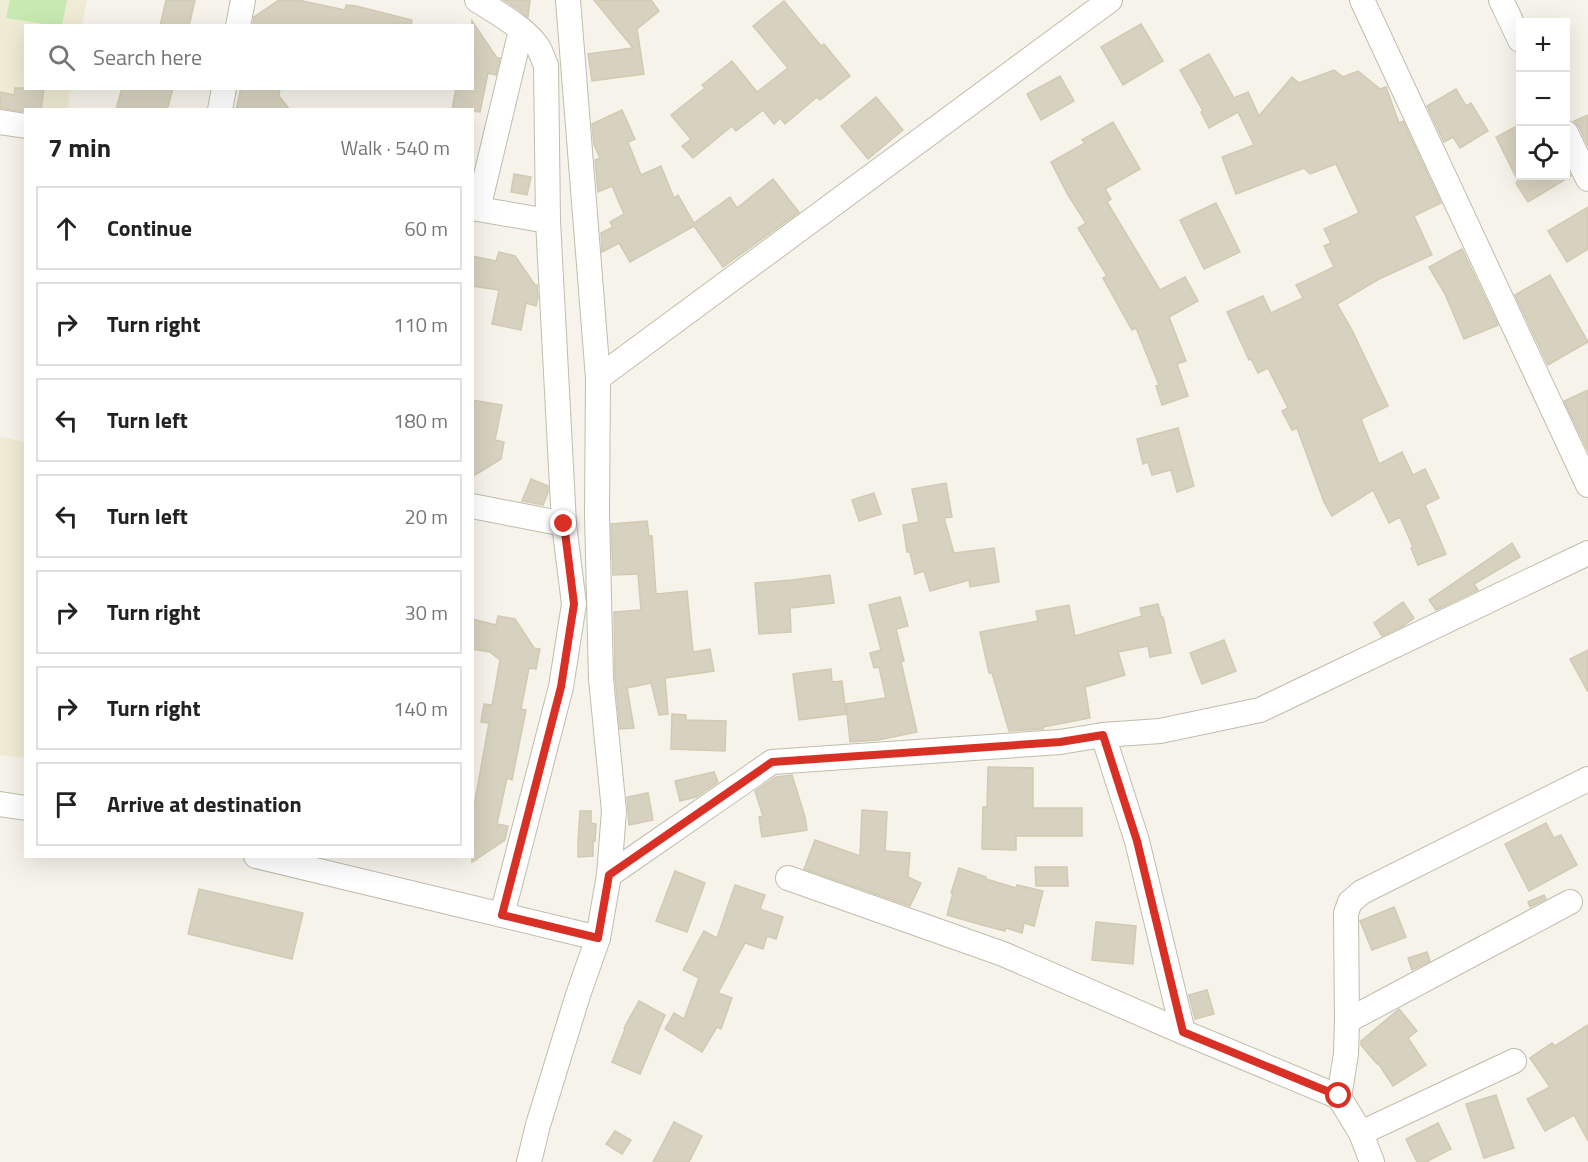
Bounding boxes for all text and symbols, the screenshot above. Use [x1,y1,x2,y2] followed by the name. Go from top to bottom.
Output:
[1516,18,1570,180] map controls
[1516,18,1570,72] button: +
[24,24,474,90] search box
[93,40,202,74] text: Search here
[45,41,78,74] icon: search
[1516,72,1570,126] button: −
[1516,126,1570,180] button: locate
[48,128,111,167] text: 7 min
[341,132,450,163] text: Walk · 540 m
[107,211,192,245] text: Continue
[50,212,83,245] icon: ahead
[404,213,448,244] text: 60 m
[107,307,201,341] text: Turn right
[50,308,83,341] icon: right
[393,309,448,340] text: 110 m
[107,403,188,437] text: Turn left
[50,404,83,437] icon: left
[393,405,448,436] text: 180 m
[107,499,188,533] text: Turn left
[50,500,83,533] icon: left
[404,501,448,532] text: 20 m
[550,510,576,536] route end
[107,595,201,629] text: Turn right
[50,596,83,629] icon: right
[404,597,448,628] text: 30 m
[107,691,201,725] text: Turn right
[50,692,83,725] icon: right
[393,693,448,724] text: 140 m
[107,787,302,821] text: Arrive at destination
[50,788,83,821] icon: arrive
[1325,1082,1351,1108] route start

